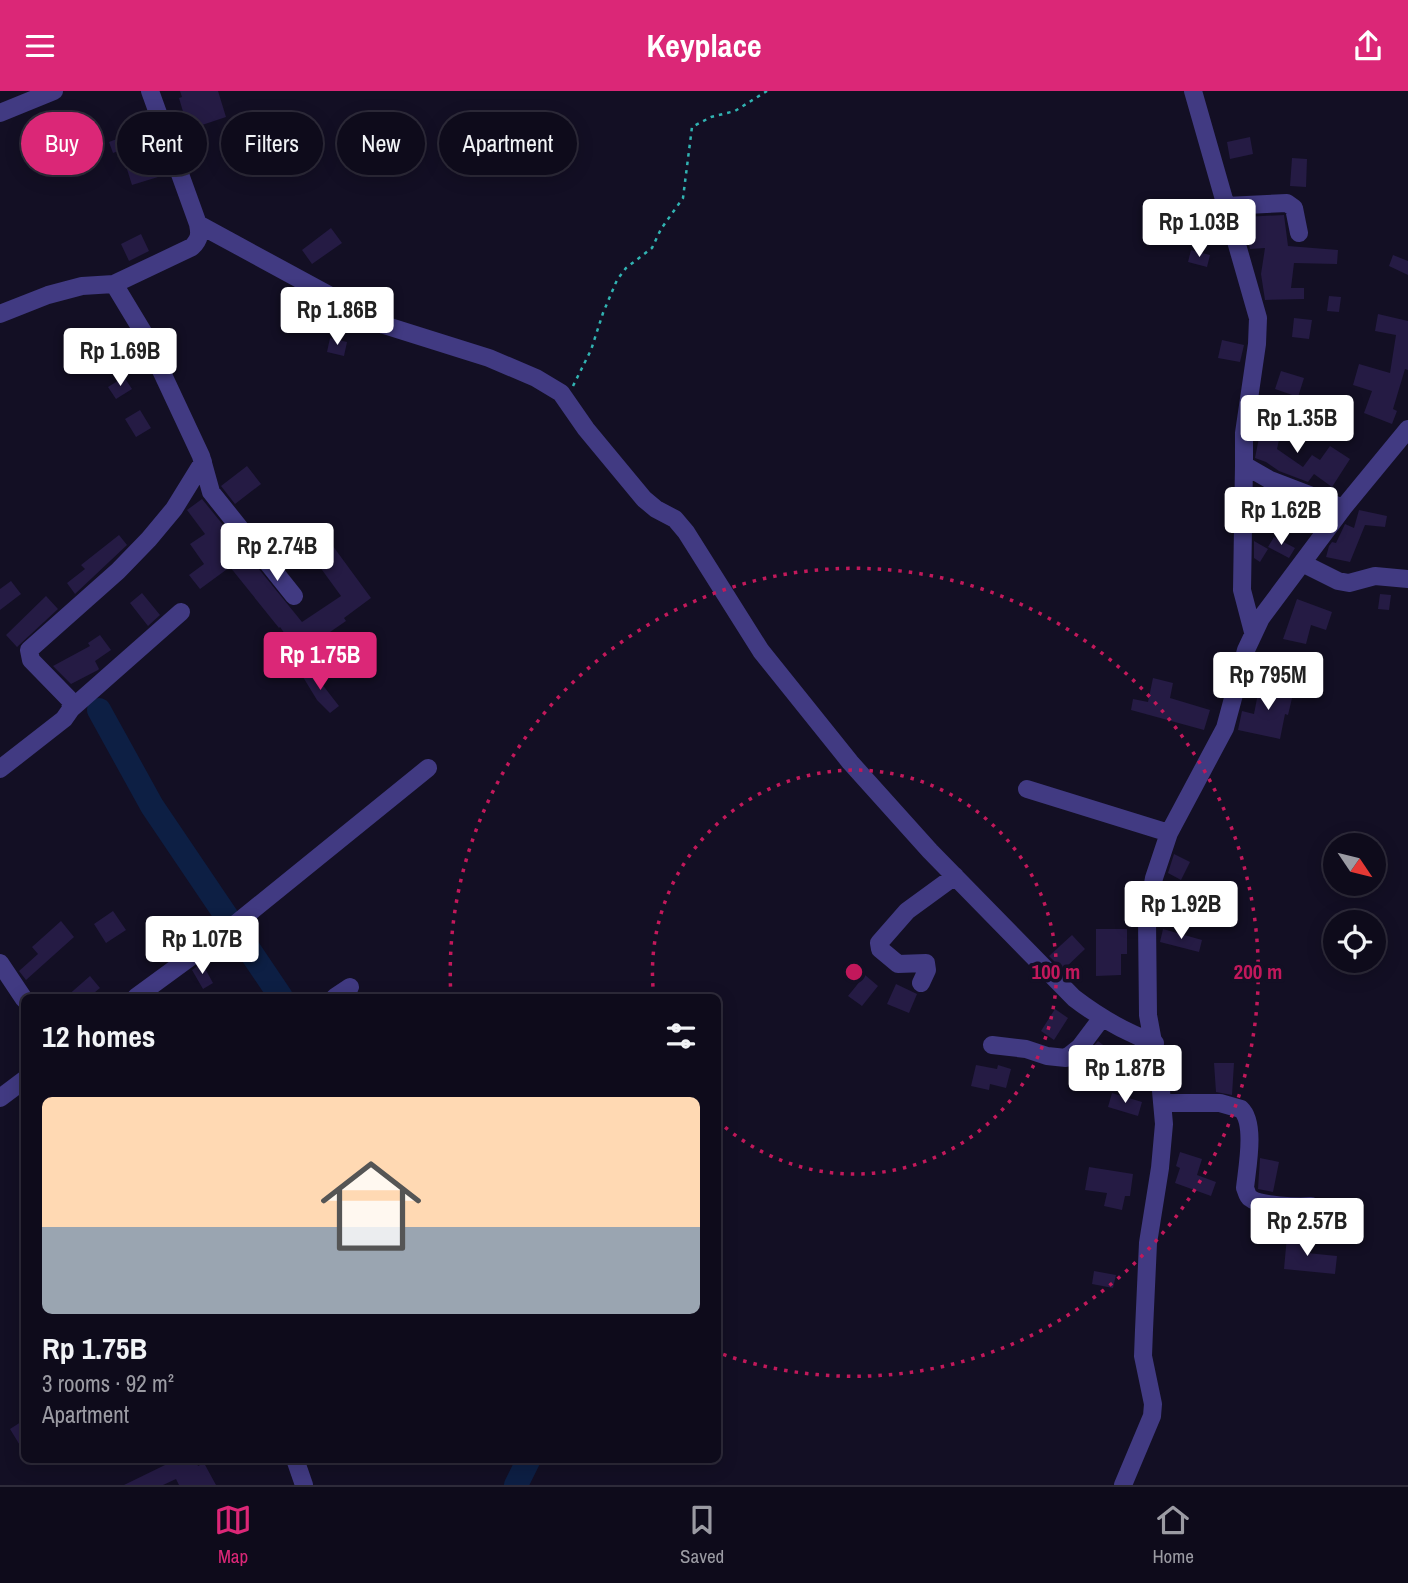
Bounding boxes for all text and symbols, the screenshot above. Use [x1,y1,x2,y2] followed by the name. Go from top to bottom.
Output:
[646,24,762,67] text: Keyplace
[21,27,59,65] icon: menu
[1349,27,1387,65] icon: share
[21,112,103,175] chip: Buy
[117,112,207,175] chip: Rent
[221,112,323,175] chip: Filters
[337,112,425,175] chip: New
[439,112,577,175] chip: Apartment
[1127,199,1271,259] pin: Rp 1.03B
[1159,206,1239,237] text: Rp 1.03B
[265,287,409,347] pin: Rp 1.86B
[297,294,377,325] text: Rp 1.86B
[48,329,192,388] pin: Rp 1.69B
[80,335,160,366] text: Rp 1.69B
[1225,395,1369,455] pin: Rp 1.35B
[1257,402,1337,433] text: Rp 1.35B
[1209,487,1353,547] pin: Rp 1.62B
[1241,494,1321,525] text: Rp 1.62B
[205,524,349,583] pin: Rp 2.74B
[237,530,317,561] text: Rp 2.74B
[248,633,392,692] pin: Rp 1.75B
[280,639,360,670] text: Rp 1.75B
[1203,653,1333,712] pin: Rp 795M
[1229,659,1307,690] text: Rp 795M
[1323,833,1386,896] north arrow
[1323,833,1386,973] map controls
[1109,881,1253,941] pin: Rp 1.92B
[1141,888,1221,919] text: Rp 1.92B
[1323,910,1386,973] button: locate
[130,917,274,976] pin: Rp 1.07B
[162,923,242,954] text: Rp 1.07B
[1032,957,1080,986] text: 100 m
[1234,957,1282,986] text: 200 m
[842,960,866,984] centre of rings
[42,1016,156,1056] text: 12 homes
[662,1017,700,1055] icon: filters
[1053,1045,1197,1105] pin: Rp 1.87B
[1085,1052,1165,1083] text: Rp 1.87B
[308,1143,434,1269] icon: home
[1235,1199,1379,1258] pin: Rp 2.57B
[1267,1205,1347,1236] text: Rp 2.57B
[42,1328,147,1368] text: Rp 1.75B
[42,1368,174,1399] text: 3 rooms · 92 m²
[42,1399,129,1430] text: Apartment
[214,1501,252,1569] tab: Map
[680,1501,724,1569] tab: Saved
[1152,1501,1194,1569] tab: Home

